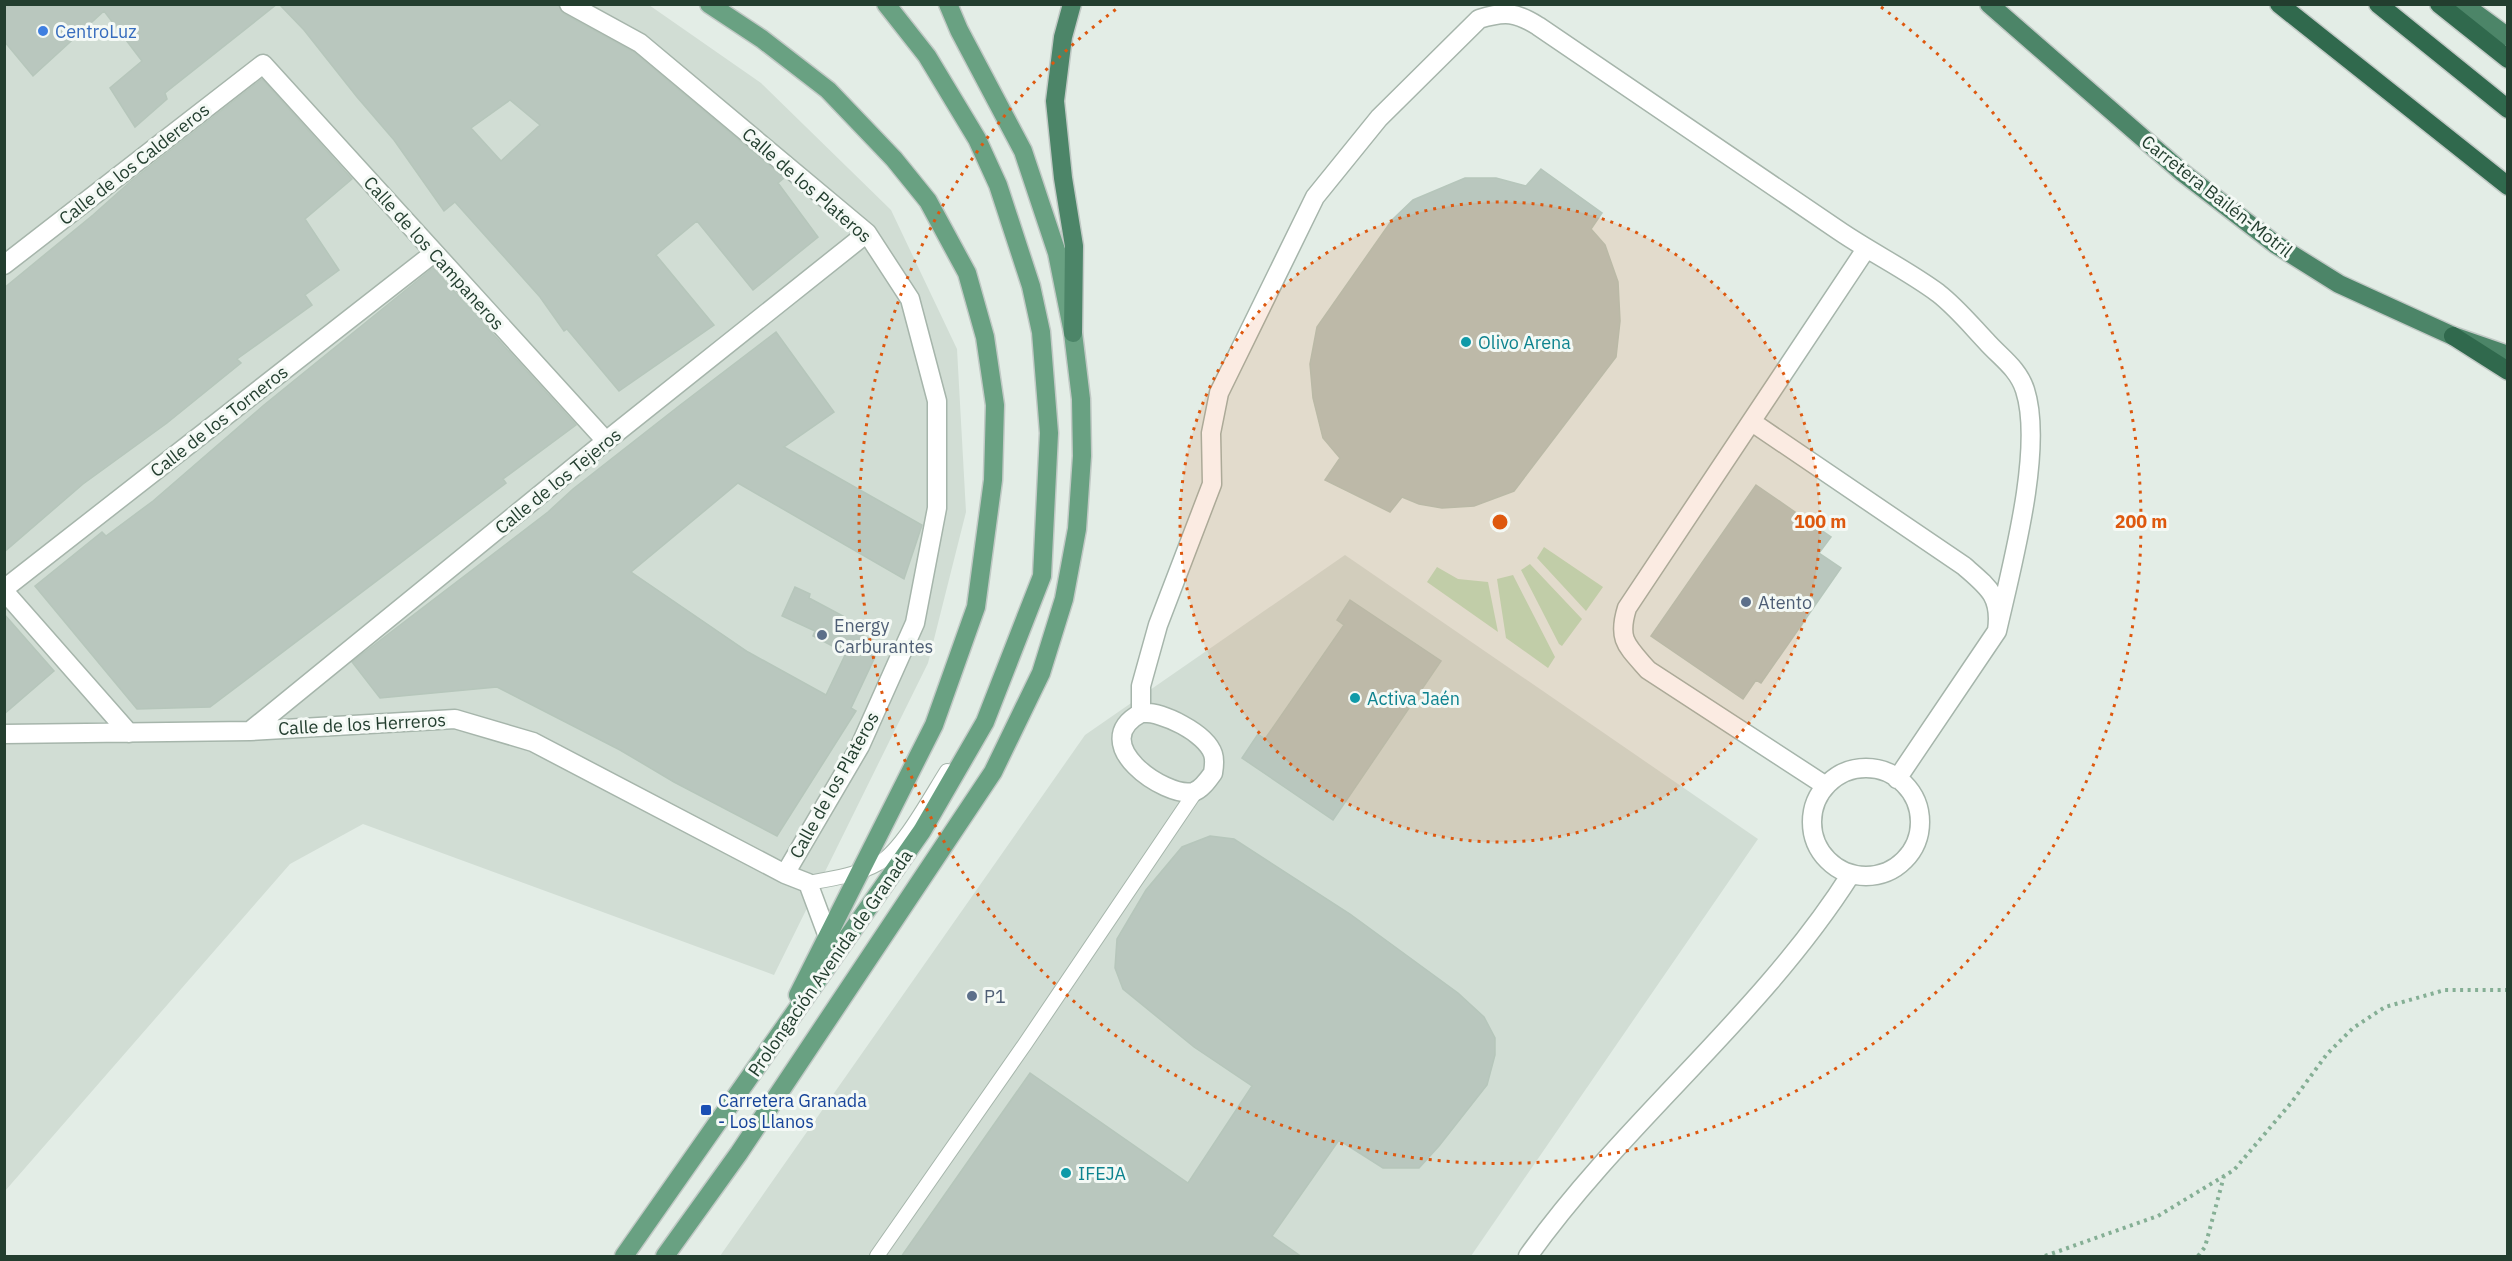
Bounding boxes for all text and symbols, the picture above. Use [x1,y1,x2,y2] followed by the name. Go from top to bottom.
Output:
[55,20,137,43] place label: CentroLuz
[36,24,50,38] marker: CentroLuz
[54,98,214,230] street label: Calle de los Caldereros
[738,122,876,248] street label: Calle de los Plateros
[2137,130,2297,262] street label: Carretera Bailén-Motril
[359,171,509,335] street label: Calle de los Campaneros
[1478,331,1571,354] place label: Olivo Arena
[1459,335,1473,349] marker: Olivo Arena
[146,360,292,482] street label: Calle de los Torneros
[490,423,626,539] street label: Calle de los Tejeros
[1794,510,1846,533] text: 100 m
[2115,510,2167,533] text: 200 m
[1490,512,1510,532] centre of rings
[1758,591,1812,614] place label: Atento
[1739,595,1753,609] marker: Atento
[834,614,933,658] place label: Energy Carburantes
[815,628,829,642] marker: Energy Carburantes
[1367,687,1460,710] place label: Activa Jaén
[1348,691,1362,705] marker: Activa Jaén
[277,708,447,740] street label: Calle de los Herreros
[784,708,884,862] street label: Calle de los Plateros
[743,845,918,1081] street label: Prolongación Avenida de Granada
[984,985,1006,1008] place label: P1
[965,989,979,1003] marker: P1
[718,1089,867,1133] place label: Carretera Granada - Los Llanos
[699,1103,713,1117] marker: Carretera Granada - Los Llanos
[1078,1162,1127,1185] place label: IFEJA
[1059,1166,1073,1180] marker: IFEJA

